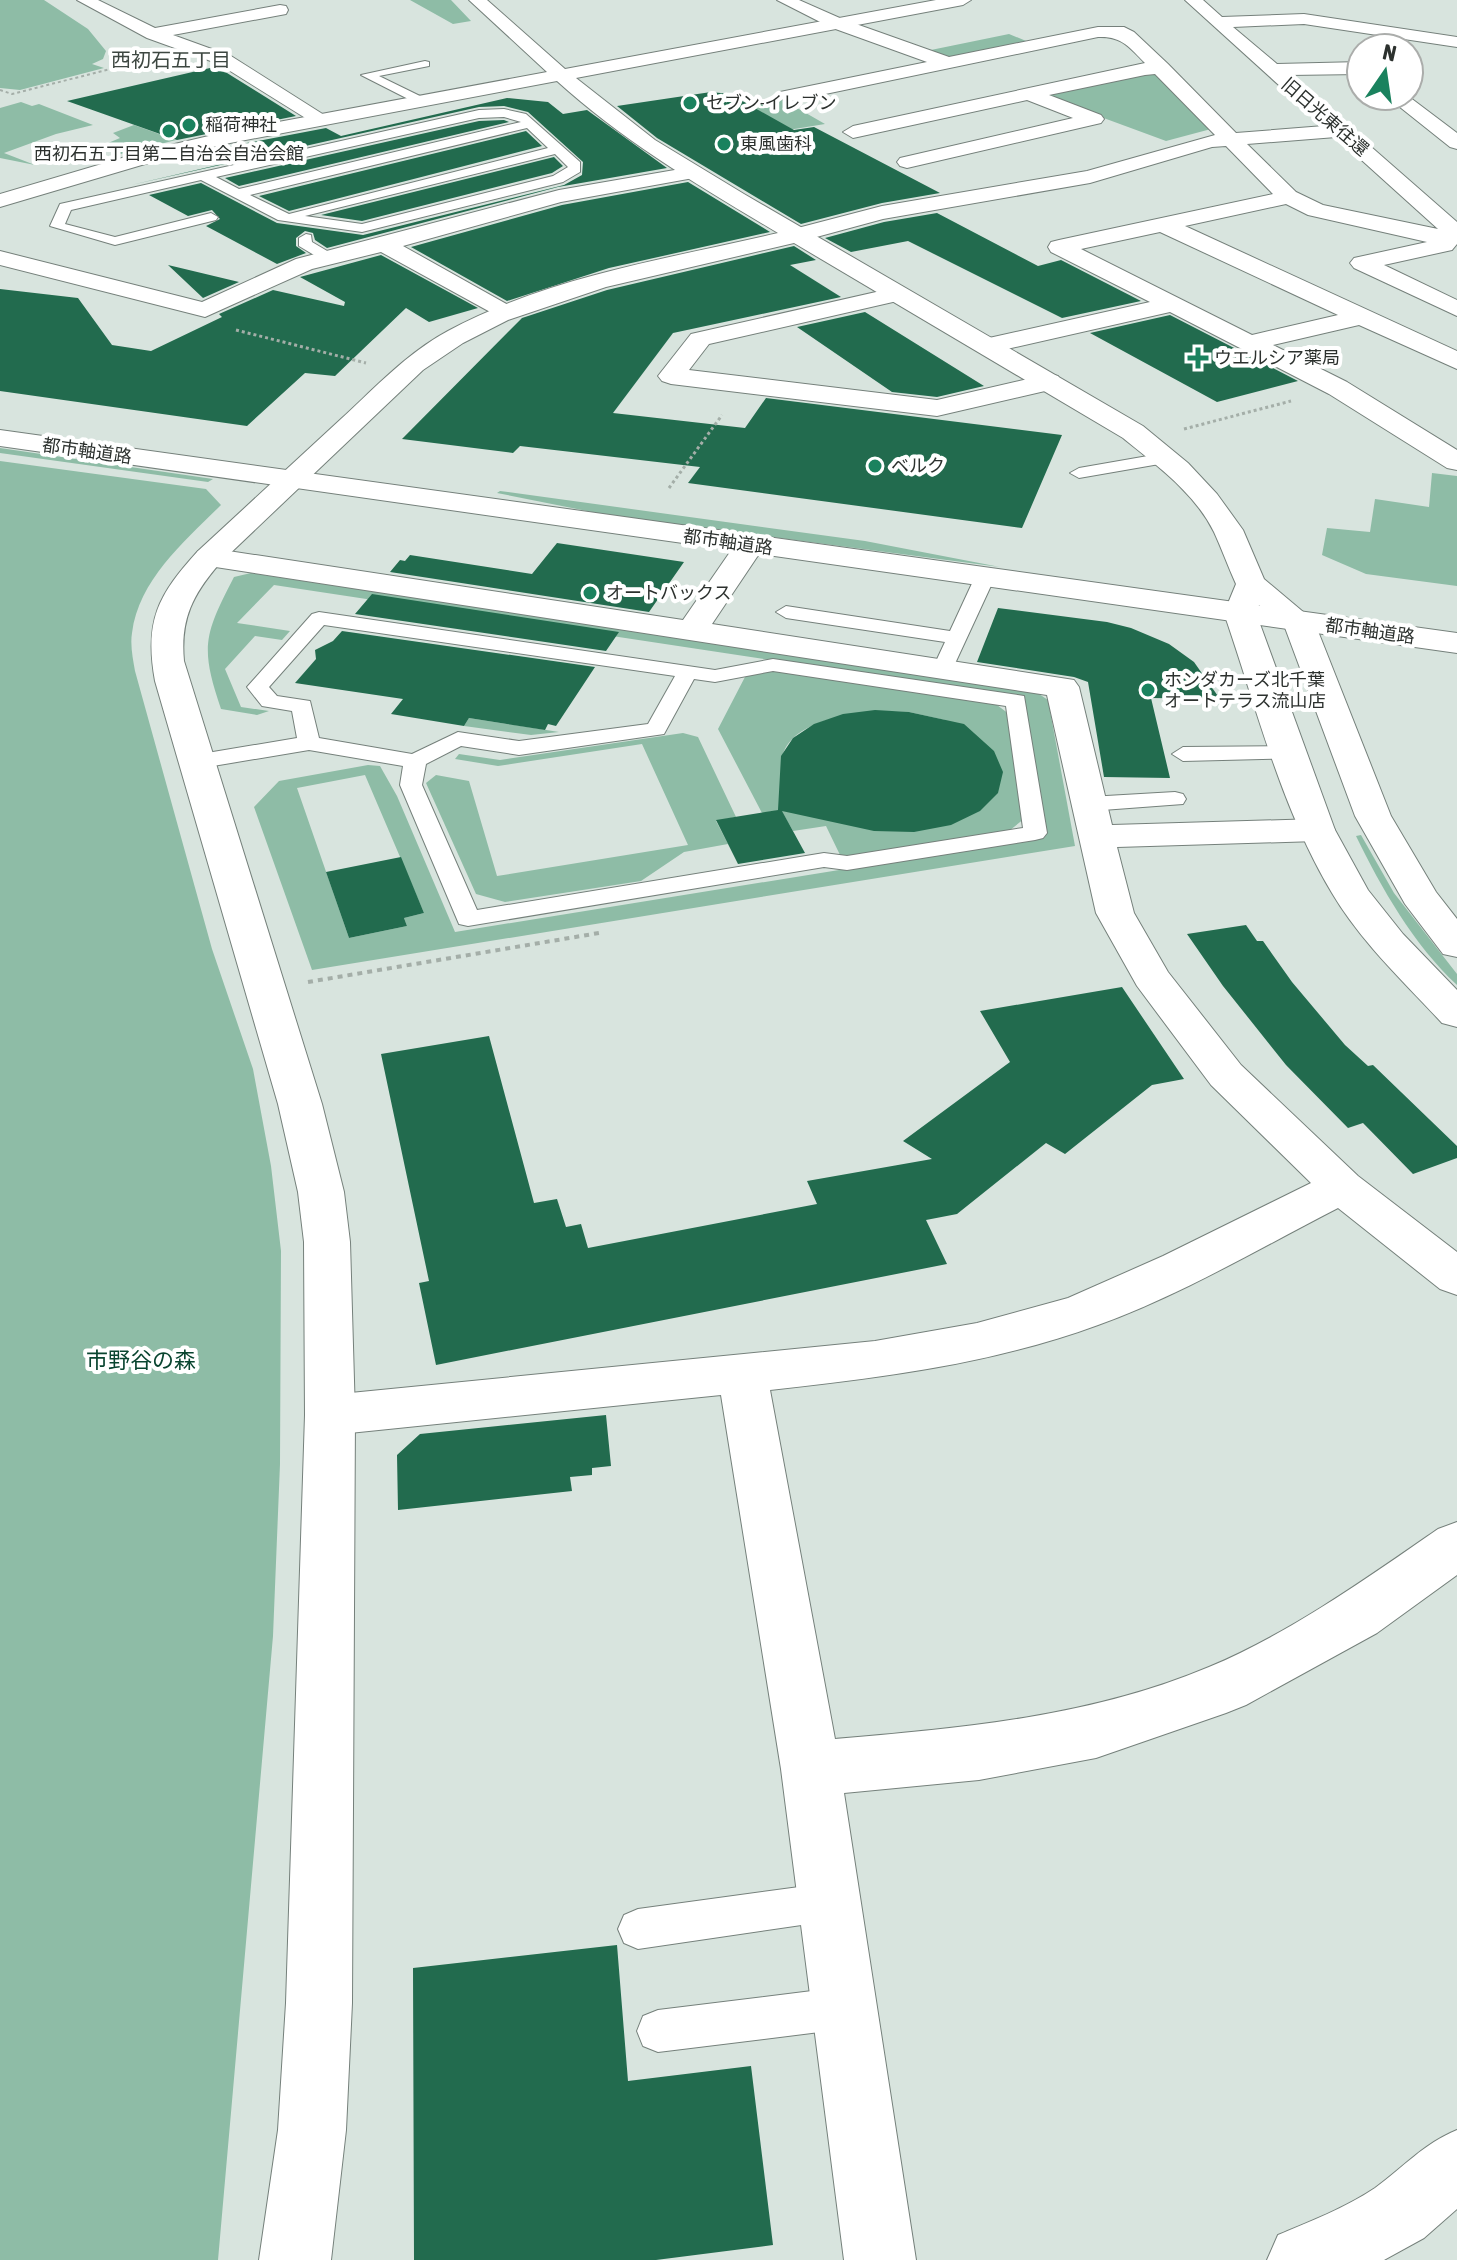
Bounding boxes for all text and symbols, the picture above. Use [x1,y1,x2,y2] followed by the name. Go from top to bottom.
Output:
[1345,32,1425,112] north arrow
[1380,38,1399,67] text: N
[111,48,231,71] district label: 西初石五丁目
[1278,73,1373,160] street label: 旧日光東往還
[706,92,837,113] place label: セブン-イレブン
[681,94,699,112] marker: セブン-イレブン
[205,114,277,135] place label: 稲荷神社
[180,116,198,134] marker: 稲荷神社
[160,122,178,140] marker: 西初石五丁目第二自治会自治会館
[740,133,812,154] place label: 東風歯科
[715,135,733,153] marker: 東風歯科
[34,143,304,164] place label: 西初石五丁目第二自治会自治会館
[1214,347,1340,368] place label: ウエルシア薬局
[1189,349,1207,367] marker: ウエルシア薬局
[41,434,133,467] street label: 都市軸道路
[891,455,945,476] place label: ベルク
[866,457,884,475] marker: ベルク
[682,525,774,558] street label: 都市軸道路
[606,582,731,603] place label: オートバックス
[581,584,599,602] marker: オートバックス
[1324,614,1416,647] street label: 都市軸道路
[1164,669,1326,711] place label: ホンダカーズ北千葉 オートテラス流山店
[1139,681,1157,699] marker: ホンダカーズ北千葉 オートテラス流山店
[86,1347,196,1373] park label: 市野谷の森

